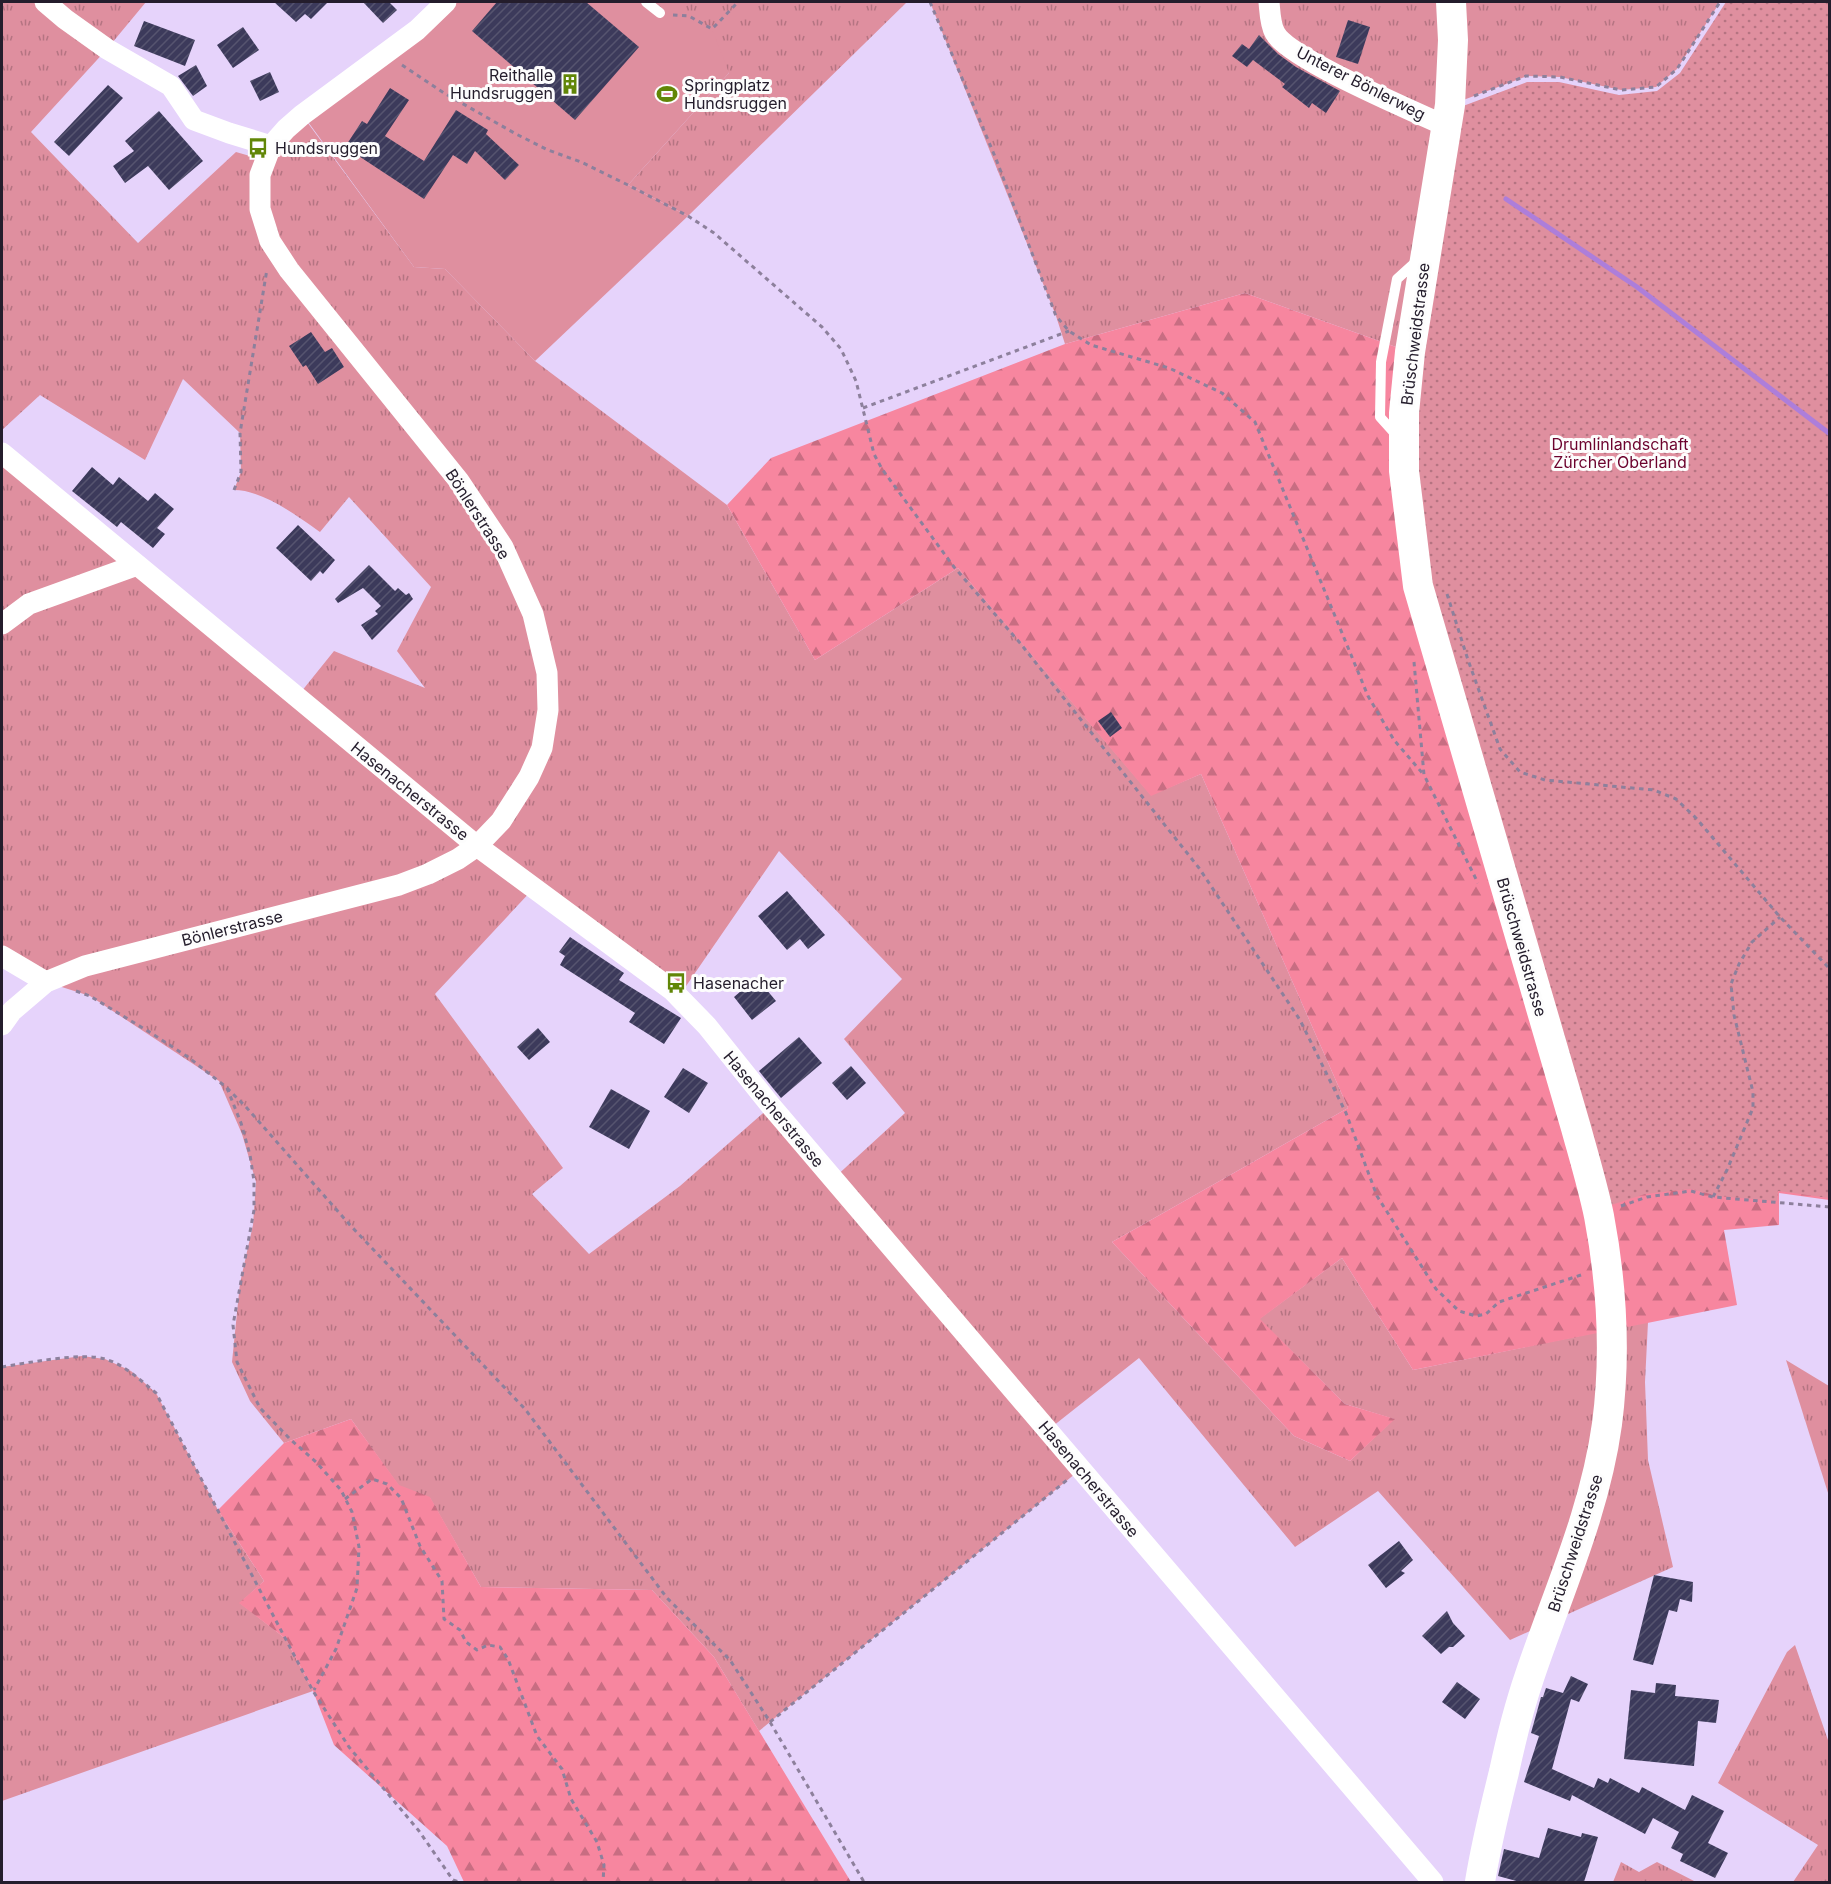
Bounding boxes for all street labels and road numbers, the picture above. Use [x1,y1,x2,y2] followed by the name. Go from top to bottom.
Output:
[1293,42,1429,124] street label: Unterer Bönlerweg
[1396,261,1434,407] street label: Brüschweidstrasse
[441,465,515,563] street label: Bönlerstrasse
[347,737,473,845] street label: Hasenacherstrasse
[1493,875,1551,1019] street label: Brüschweidstrasse
[179,906,285,950] street label: Bönlerstrasse
[719,1047,829,1171] street label: Hasenacherstrasse
[1034,1417,1144,1541] street label: Hasenacherstrasse
[1543,1472,1607,1614] street label: Brüschweidstrasse

